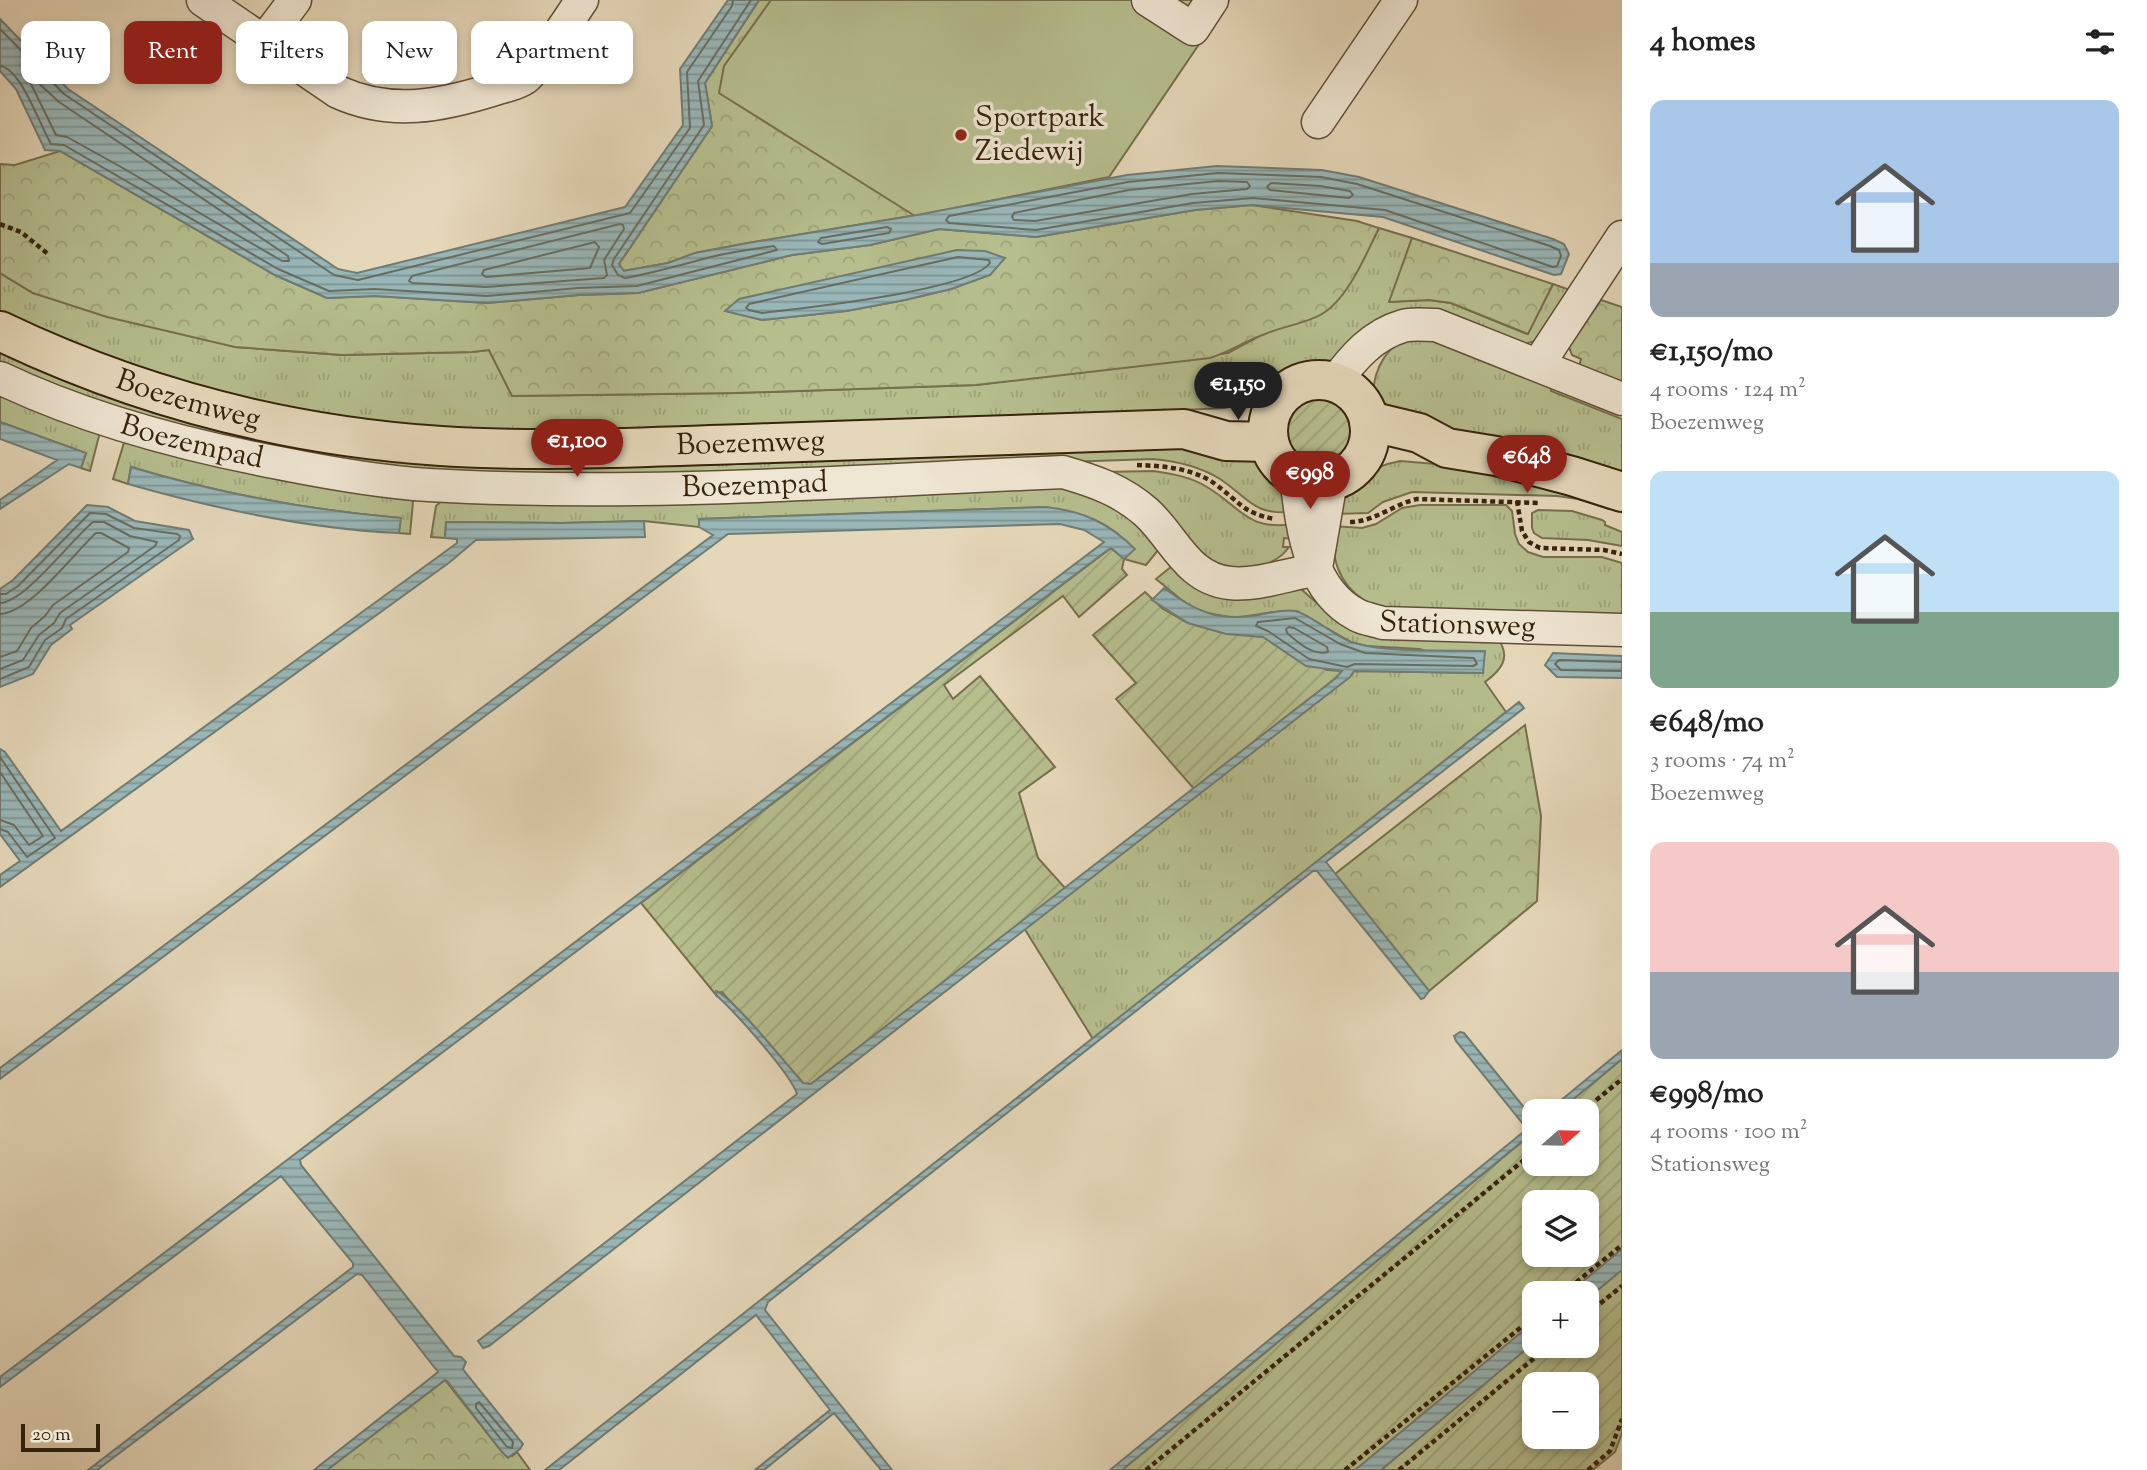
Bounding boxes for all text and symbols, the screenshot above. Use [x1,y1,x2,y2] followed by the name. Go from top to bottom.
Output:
[21,21,110,84] chip: Buy
[124,21,222,84] chip: Rent
[236,21,348,84] chip: Filters
[362,21,457,84] chip: New
[471,21,633,84] chip: Apartment
[1650,21,1756,64] text: 4 homes
[2081,23,2119,61] icon: filters
[975,97,1105,174] place label: Sportpark Ziedewij
[953,127,969,143] marker: Sportpark Ziedewij
[1822,145,1948,271] icon: home
[1650,331,1773,374] text: €1,150/mo
[110,359,265,441] street label: Boezemweg
[1181,362,1295,422] pin: €1,150
[1210,368,1266,401] text: €1,150
[1650,374,1806,407] text: 4 rooms · 124 m²
[115,404,267,481] street label: Boezempad
[1650,407,1764,440] text: Boezemweg
[520,420,634,479] pin: €1,100
[675,420,825,468] street label: Boezemweg
[547,425,607,458] text: €1,100
[1486,435,1568,495] pin: €648
[1503,441,1551,474] text: €648
[1269,452,1351,511] pin: €998
[1286,457,1334,490] text: €998
[681,462,829,510] street label: Boezempad
[1822,516,1948,642] icon: home
[1379,601,1536,649] street label: Stationsweg
[1650,702,1764,745] text: €648/mo
[1650,745,1795,778] text: 3 rooms · 74 m²
[1650,778,1764,811] text: Boezemweg
[1822,887,1948,1013] icon: home
[1650,1073,1764,1116] text: €998/mo
[1522,1099,1600,1176] north arrow
[1522,1099,1599,1449] map controls
[1650,1116,1808,1149] text: 4 rooms · 100 m²
[1650,1149,1770,1182] text: Stationsweg
[1522,1190,1599,1267] button: layers
[1522,1281,1599,1358] button: +
[1522,1372,1599,1449] button: −
[21,1421,100,1453] scale bar
[32,1422,71,1449] text: 20 m

